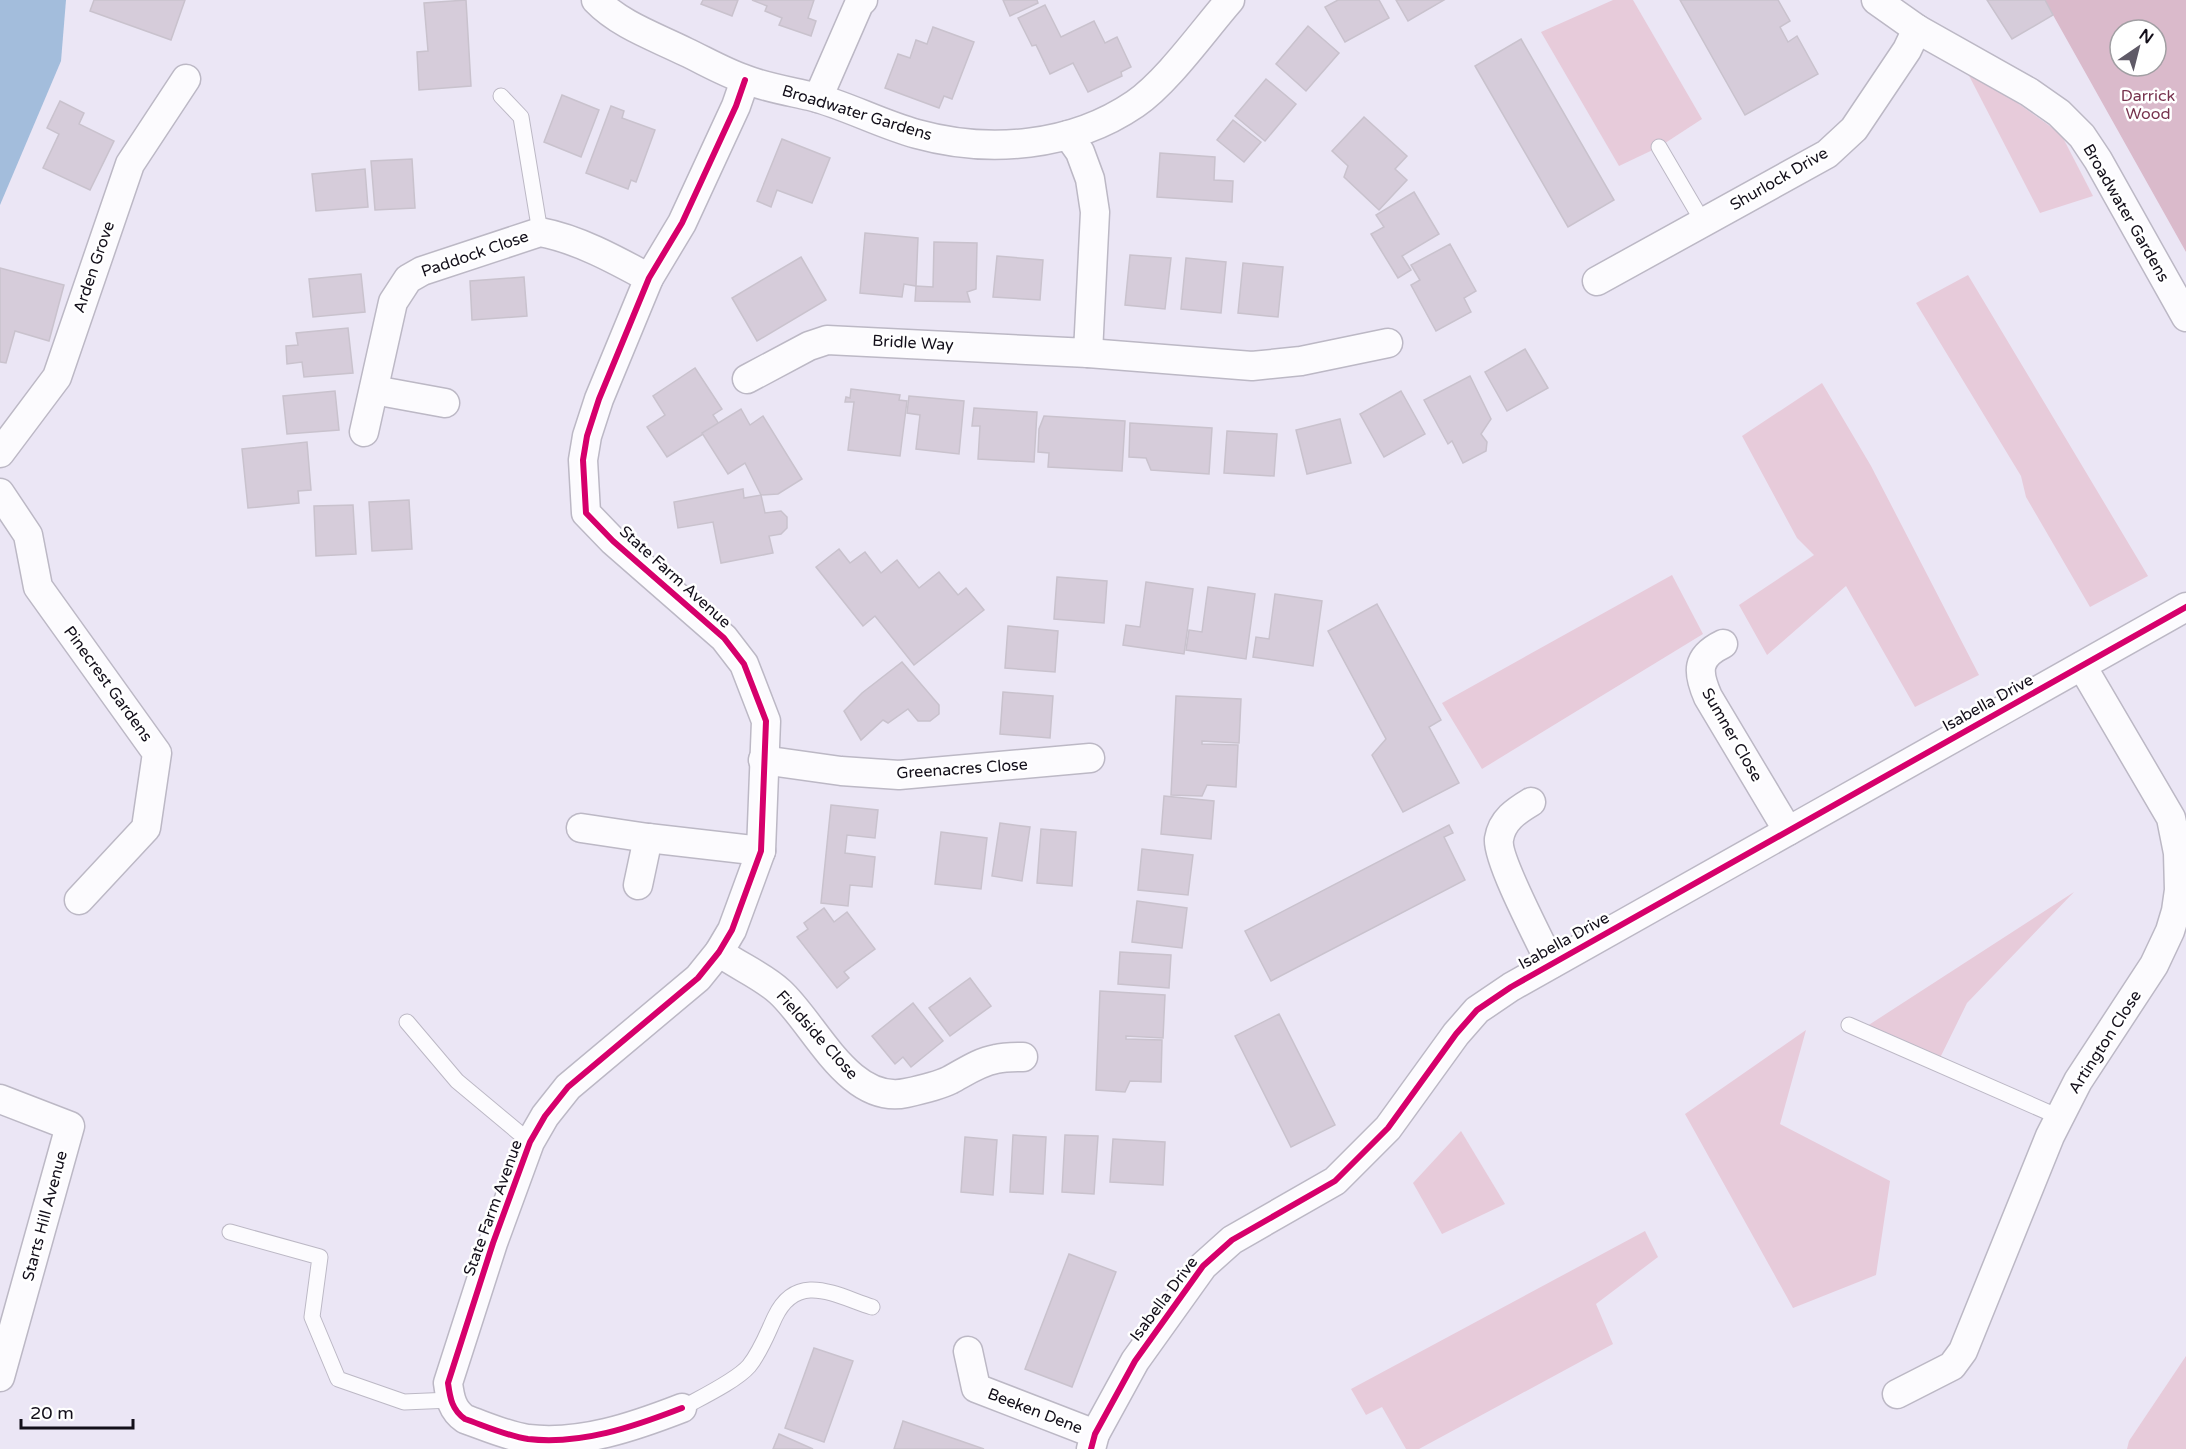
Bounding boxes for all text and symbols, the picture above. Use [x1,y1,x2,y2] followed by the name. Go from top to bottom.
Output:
[2108,18,2168,78] north arrow
[2135,25,2157,48] text: N
[779,81,935,145] street label: Broadwater Gardens
[2121,86,2175,124] park label: Darrick Wood
[2078,140,2174,286] street label: Broadwater Gardens
[1726,143,1832,215] street label: Shurlock Drive
[69,218,119,316] street label: Arden Grove
[419,226,531,282] street label: Paddock Close
[872,331,955,355] street label: Bridle Way
[615,522,735,632] street label: State Farm Avenue
[59,622,157,746] street label: Pinecrest Gardens
[1939,670,2037,736] street label: Isabella Drive
[1697,685,1767,785] street label: Sumner Close
[896,754,1028,784] street label: Greenacres Close
[1515,908,1613,974] street label: Isabella Drive
[772,986,862,1084] street label: Fieldside Close
[2064,987,2146,1097] street label: Artington Close
[459,1137,527,1279] street label: State Farm Avenue
[18,1149,72,1283] street label: Starts Hill Avenue
[1126,1253,1202,1345] street label: Isabella Drive
[985,1384,1085,1438] street label: Beeken Dene
[21,1392,134,1430] scale bar
[30,1402,74,1424] text: 20 m

